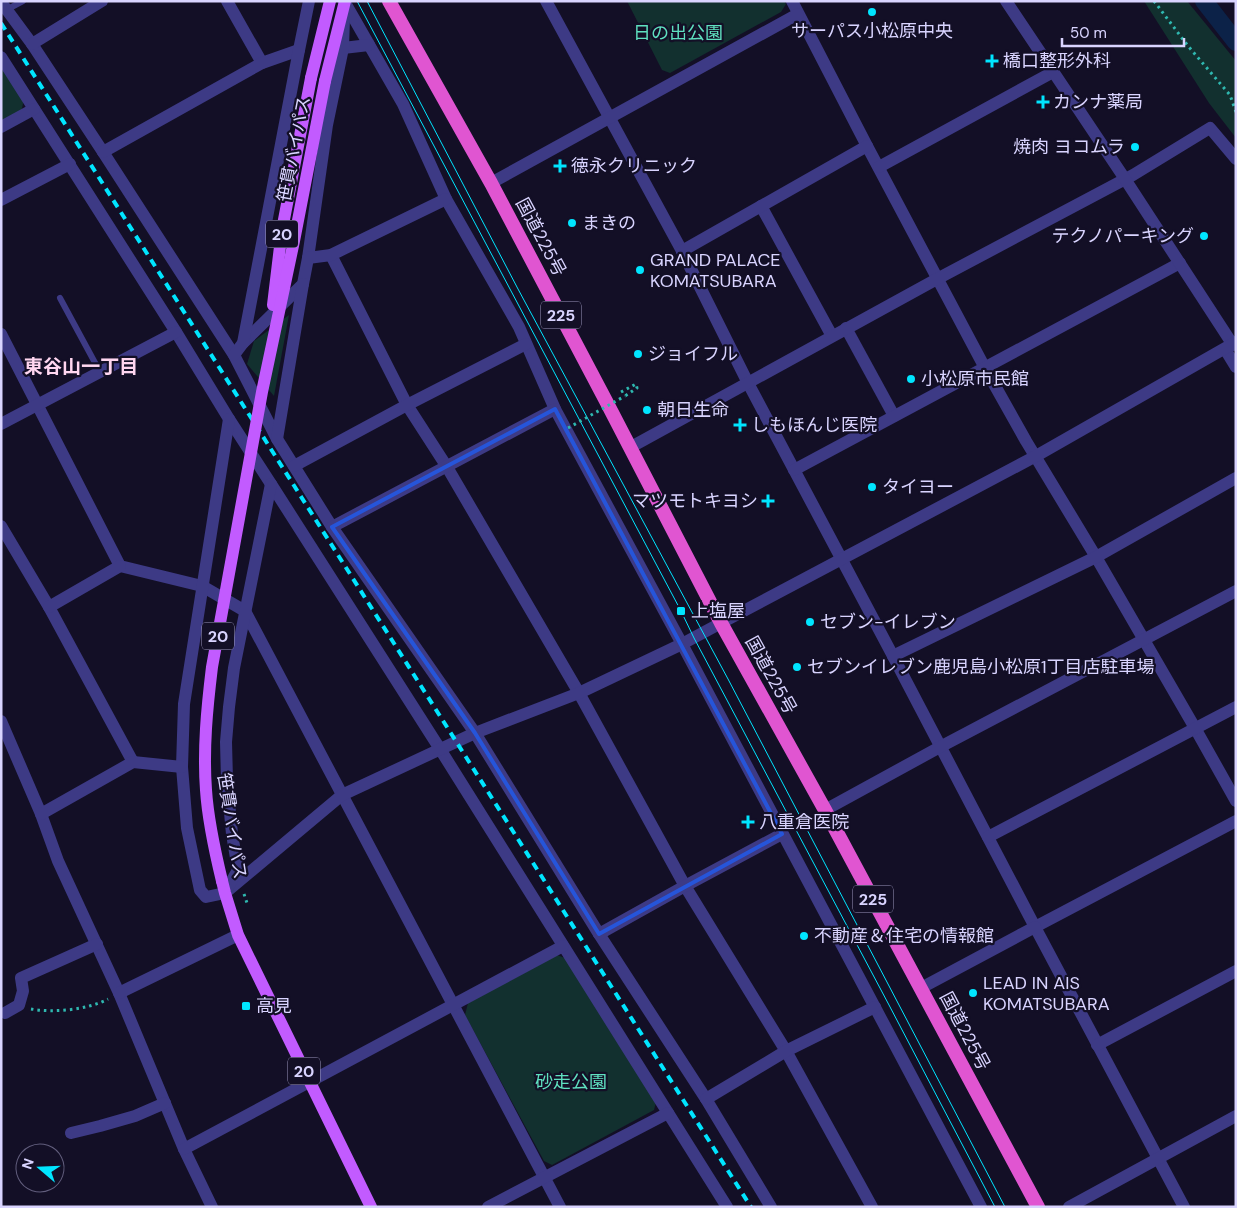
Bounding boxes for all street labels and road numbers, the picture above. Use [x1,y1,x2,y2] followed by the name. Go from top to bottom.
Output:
[272,94,316,204] street label: 笹貫バイパス
[510,194,572,280] street label: 国道225号
[266,220,298,248] road number: 20
[541,302,581,328] road number: 225
[202,622,234,650] road number: 20
[740,632,802,718] street label: 国道225号
[212,771,252,881] street label: 笹貫バイパス
[853,886,893,912] road number: 225
[934,988,996,1074] street label: 国道225号
[288,1058,320,1084] road number: 20

